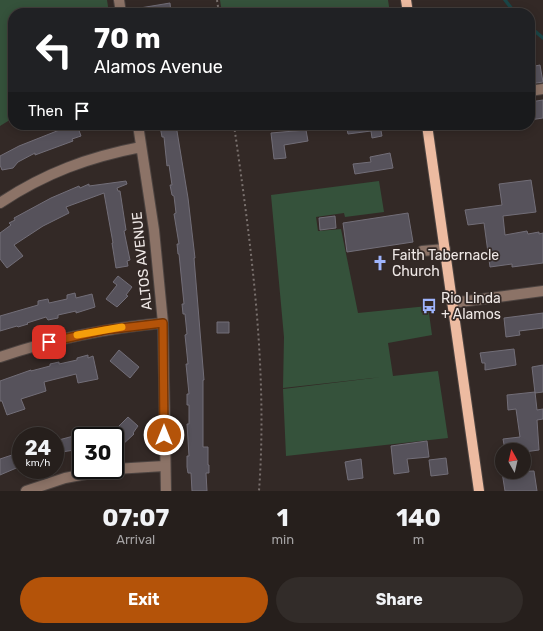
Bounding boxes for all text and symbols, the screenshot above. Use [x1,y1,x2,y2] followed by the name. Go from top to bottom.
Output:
[94,22,161,55] text: 70 m
[28,24,80,76] icon: left
[94,56,223,78] text: Alamos Avenue
[71,100,93,122] icon: arrive
[28,102,63,120] text: Then
[128,211,156,311] street label: ALTOS AVENUE
[392,247,499,280] place label: Faith Tabernacle Church
[371,254,389,272] church icon: Faith Tabernacle Church
[441,290,501,323] place label: Rio Linda + Alamos
[420,297,438,315] bus stop icon: Rio Linda + Alamos
[32,325,66,359] pin
[38,331,60,353] icon: arrive
[143,414,185,456] position arrow
[72,427,124,479] speed limit sign: 30
[25,436,51,460] text: 24
[495,443,531,479] north arrow
[495,443,531,479] map controls
[26,457,50,469] text: km/h
[102,504,169,532] text: 07:07
[277,504,289,532] text: 1
[396,504,441,532] text: 140
[116,532,155,547] text: Arrival
[271,532,294,547] text: min
[413,532,424,547] text: m
[20,577,268,623] button: Exit
[276,577,523,623] button: Share

